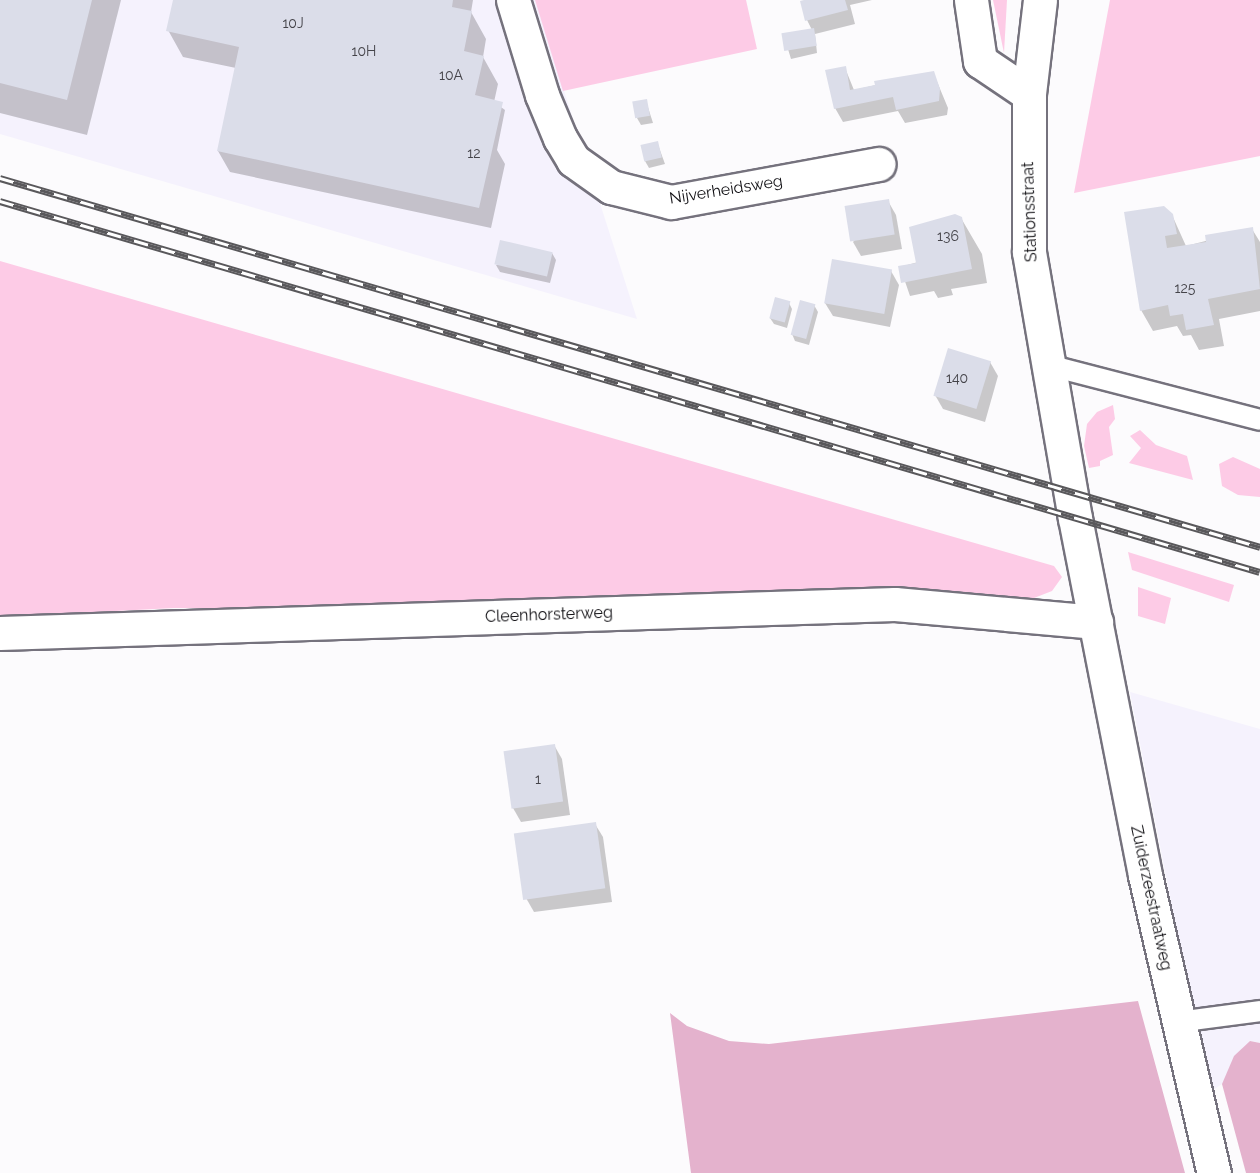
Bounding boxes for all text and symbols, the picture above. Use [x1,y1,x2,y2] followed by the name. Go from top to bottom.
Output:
[282,15,304,31] house number: 10J
[352,43,376,59] house number: 10H
[439,67,463,83] house number: 10A
[467,145,481,161] house number: 12
[1019,161,1041,263] street label: Stationsstraat
[668,172,784,208] street label: Nijverheidsweg
[937,228,959,244] house number: 136
[1175,280,1195,296] house number: 125
[946,370,968,386] house number: 140
[485,603,613,627] street label: Cleenhorsterweg
[535,771,541,787] house number: 1
[1126,824,1176,972] street label: Zuiderzeestraatweg

